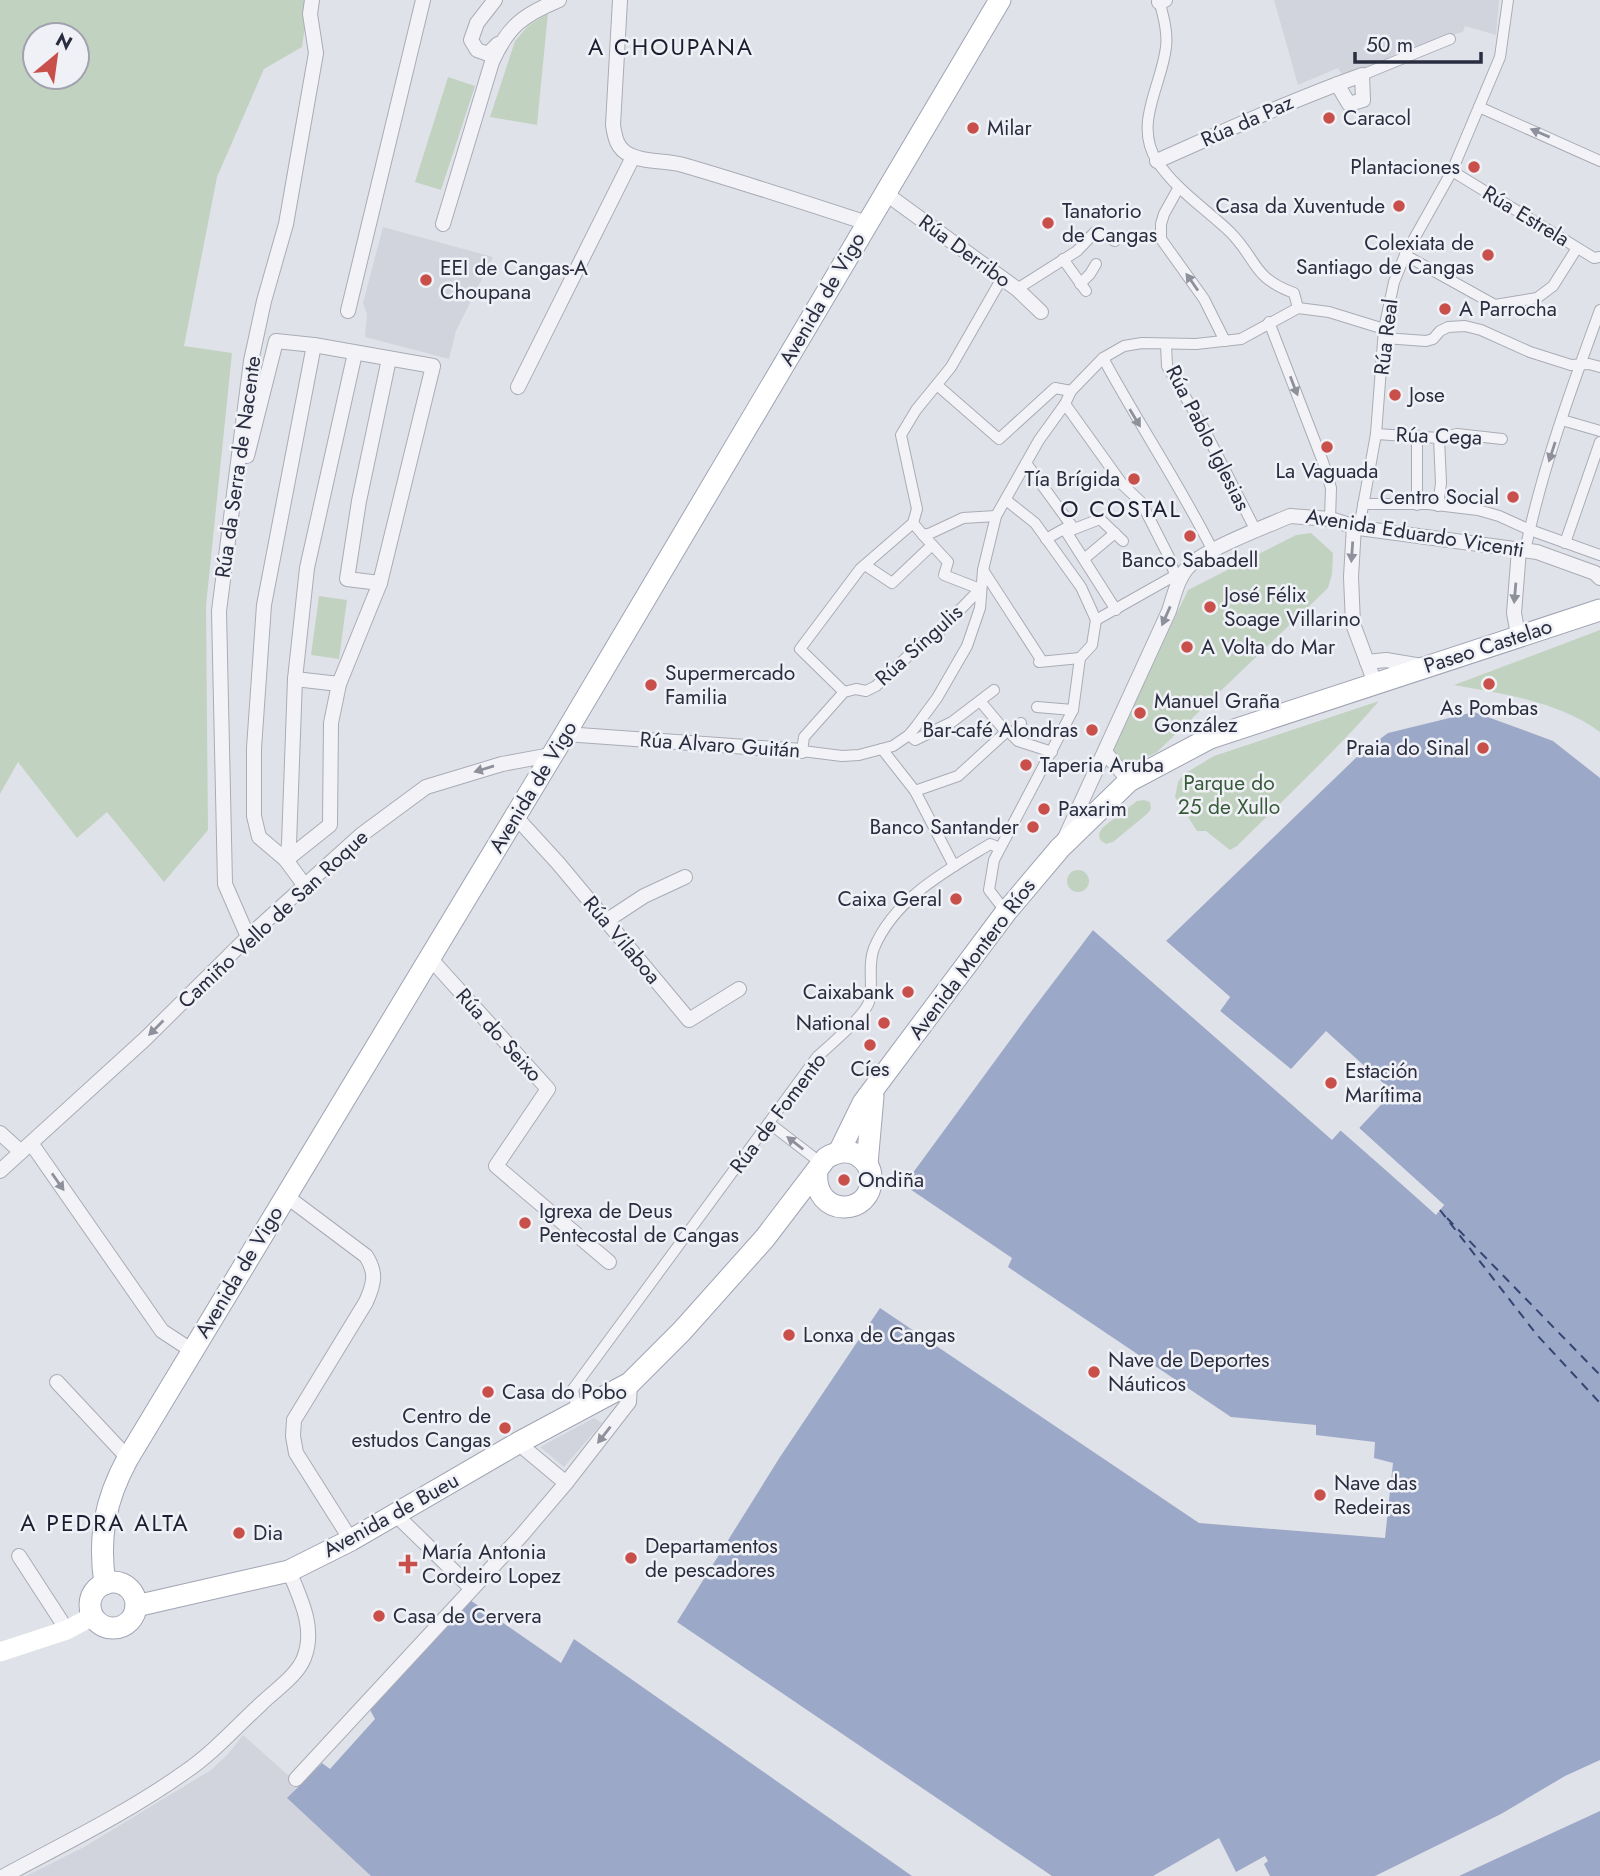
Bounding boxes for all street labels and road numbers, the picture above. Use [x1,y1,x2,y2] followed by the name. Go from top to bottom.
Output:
[1196,87,1298,155] street label: Rúa da Paz
[1477,178,1575,254] street label: Rúa Estrela
[913,207,1017,295] street label: Rúa Derribo
[772,227,872,371] street label: Avenida de Vigo
[1366,297,1406,377] street label: Rúa Real
[208,354,268,580] street label: Rúa da Serra de Nacente
[1158,360,1258,516] street label: Rúa Pablo Iglesias
[1395,420,1483,452] street label: Rúa Cega
[1304,501,1526,565] street label: Avenida Eduardo Vicenti
[868,597,970,693] street label: Rúa Síngulis
[1420,611,1556,681] street label: Paseo Castelao
[482,715,584,859] street label: Avenida de Vigo
[639,724,801,766] street label: Rúa Alvaro Guitán
[171,822,375,1015] street label: Camiño Vello de San Roque
[901,872,1043,1046] street label: Avenida Montero Ríos
[576,889,668,991] street label: Rúa Vilaboa
[449,982,549,1088] street label: Rúa do Seixo
[723,1046,833,1180] street label: Rúa de Fomento
[188,1200,290,1344] street label: Avenida de Vigo
[318,1465,464,1565] street label: Avenida de Bueu

